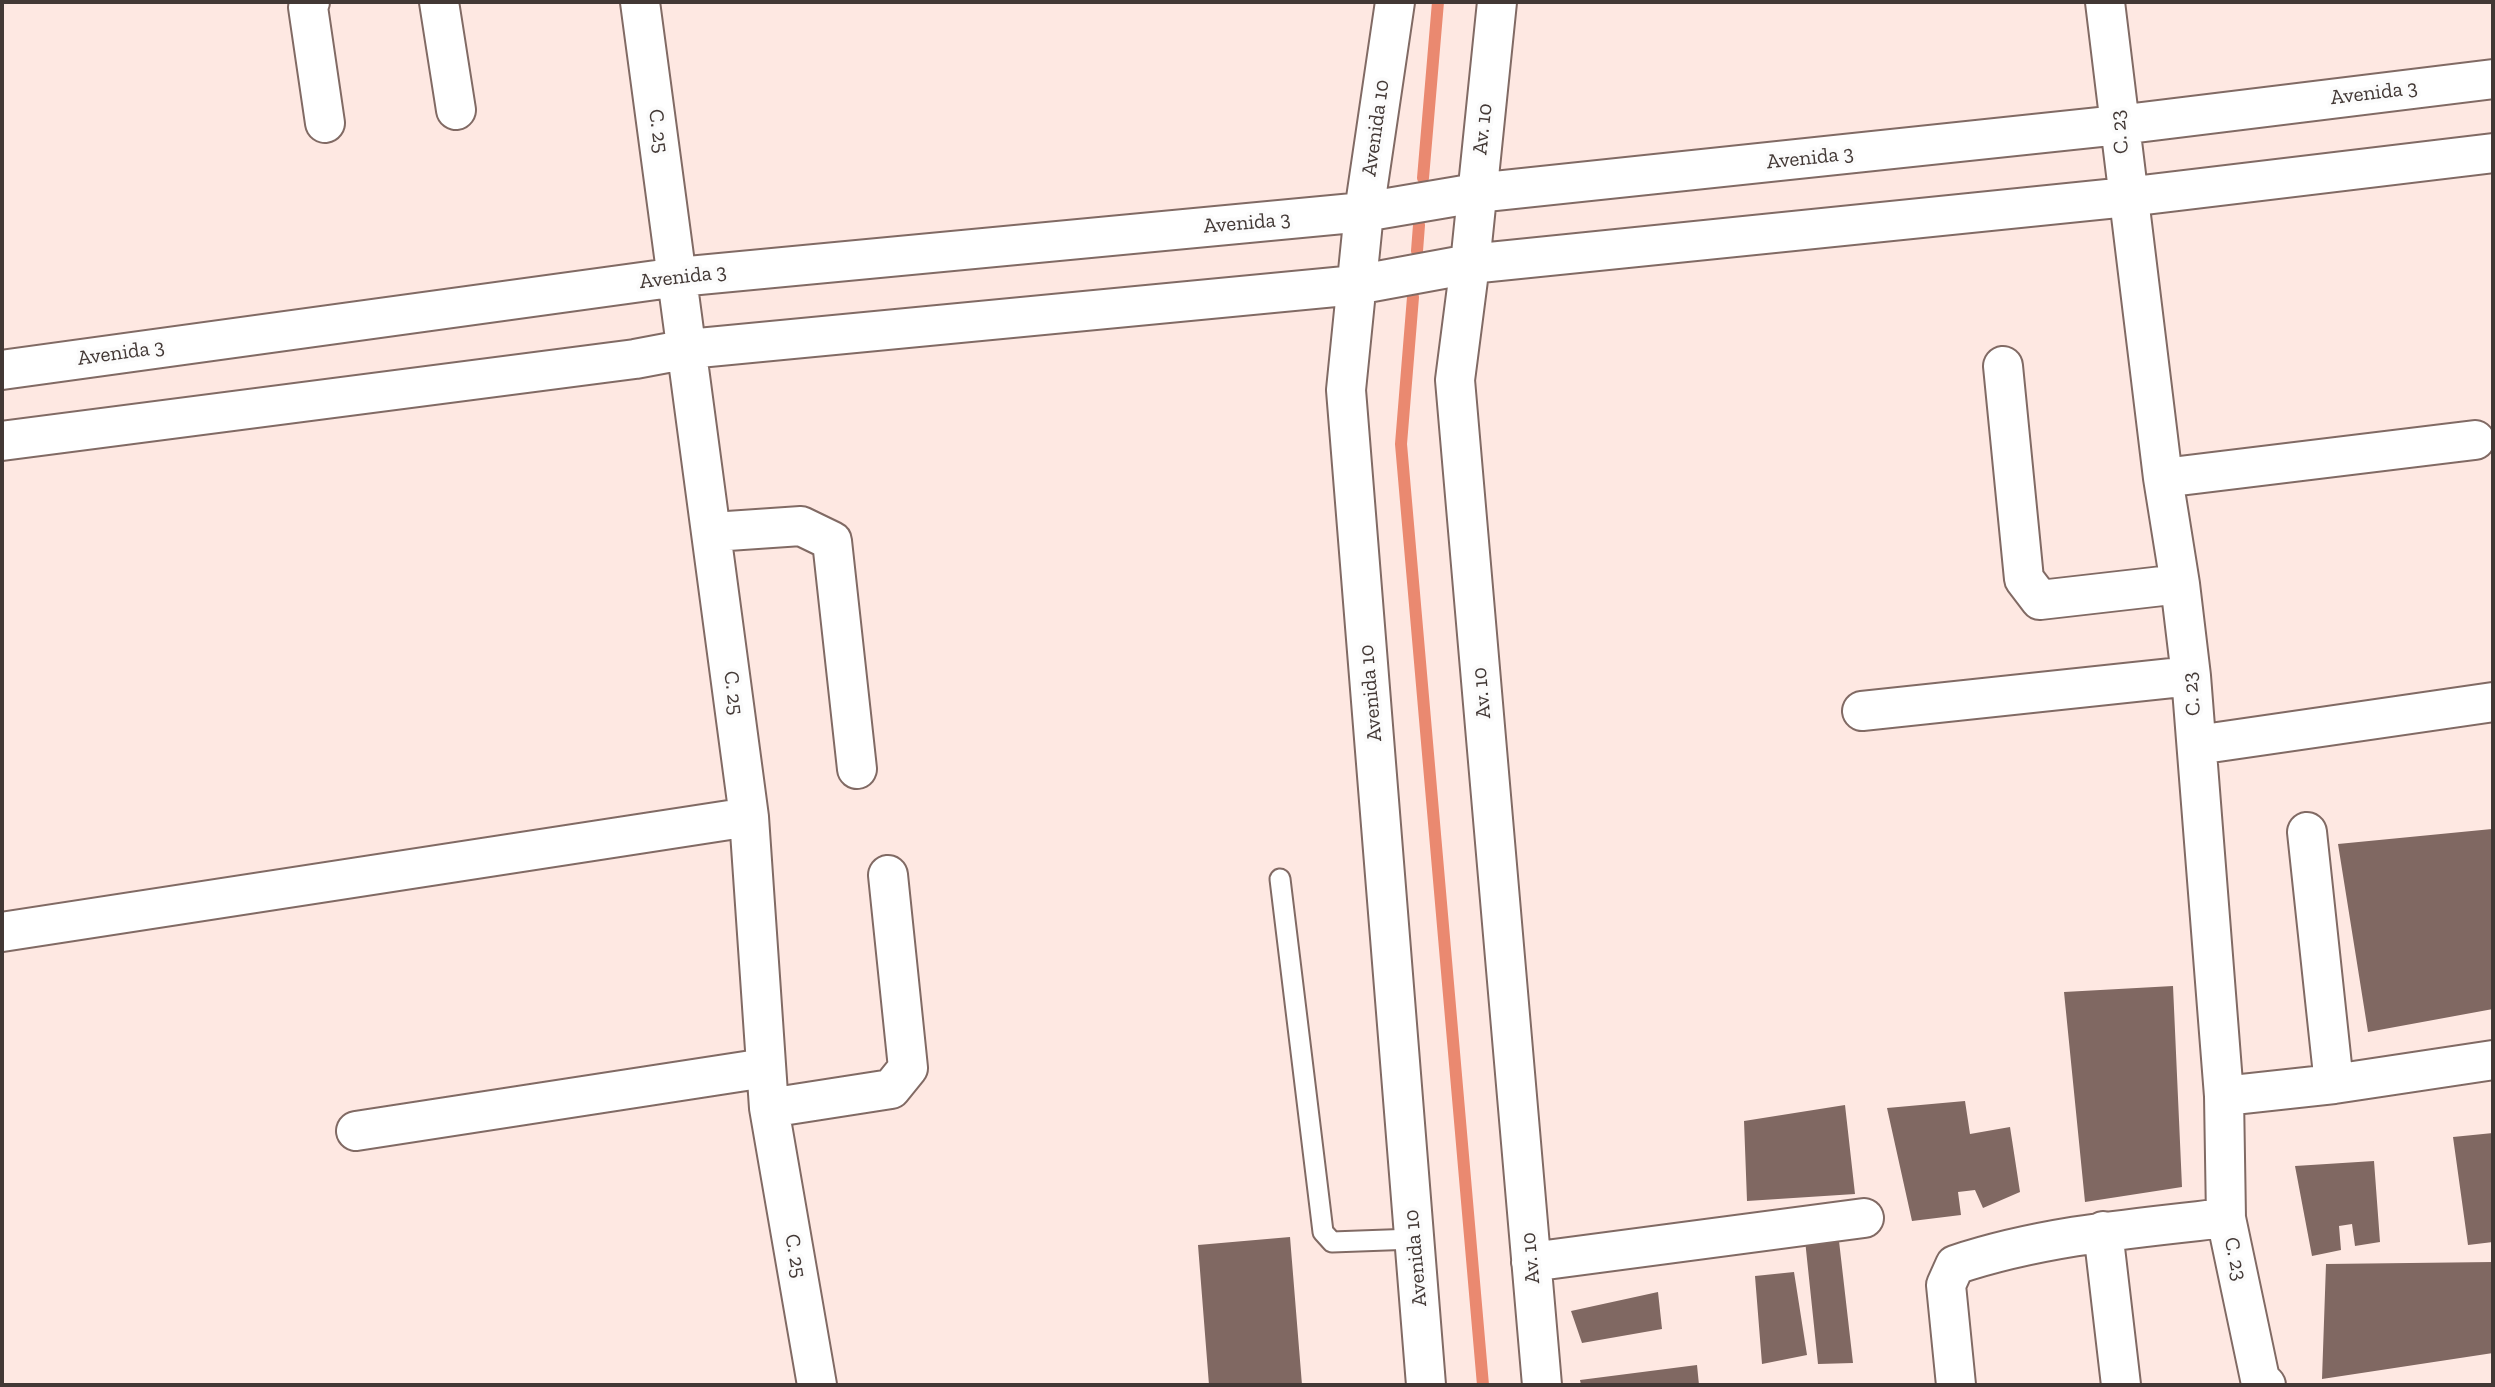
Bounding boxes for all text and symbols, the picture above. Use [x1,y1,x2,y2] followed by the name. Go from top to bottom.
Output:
[2329,75,2419,111] street label: Avenida 3
[1357,78,1395,178] street label: Avenida 10
[1468,102,1498,156] street label: Av. 10
[642,107,674,155] street label: C. 25
[2105,109,2135,155] street label: C. 23
[1765,141,1855,175] street label: Avenida 3
[1202,207,1292,239] street label: Avenida 3
[638,259,728,295] street label: Avenida 3
[76,334,166,372] street label: Avenida 3
[1354,643,1388,743] street label: Avenida 10
[1467,666,1497,720] street label: Av. 10
[718,669,748,717] street label: C. 25
[2177,671,2207,717] street label: C. 23
[1399,1208,1433,1308] street label: Avenida 10
[1516,1231,1546,1285] street label: Av. 10
[779,1232,811,1280] street label: C. 25
[2218,1235,2252,1283] street label: C. 23

